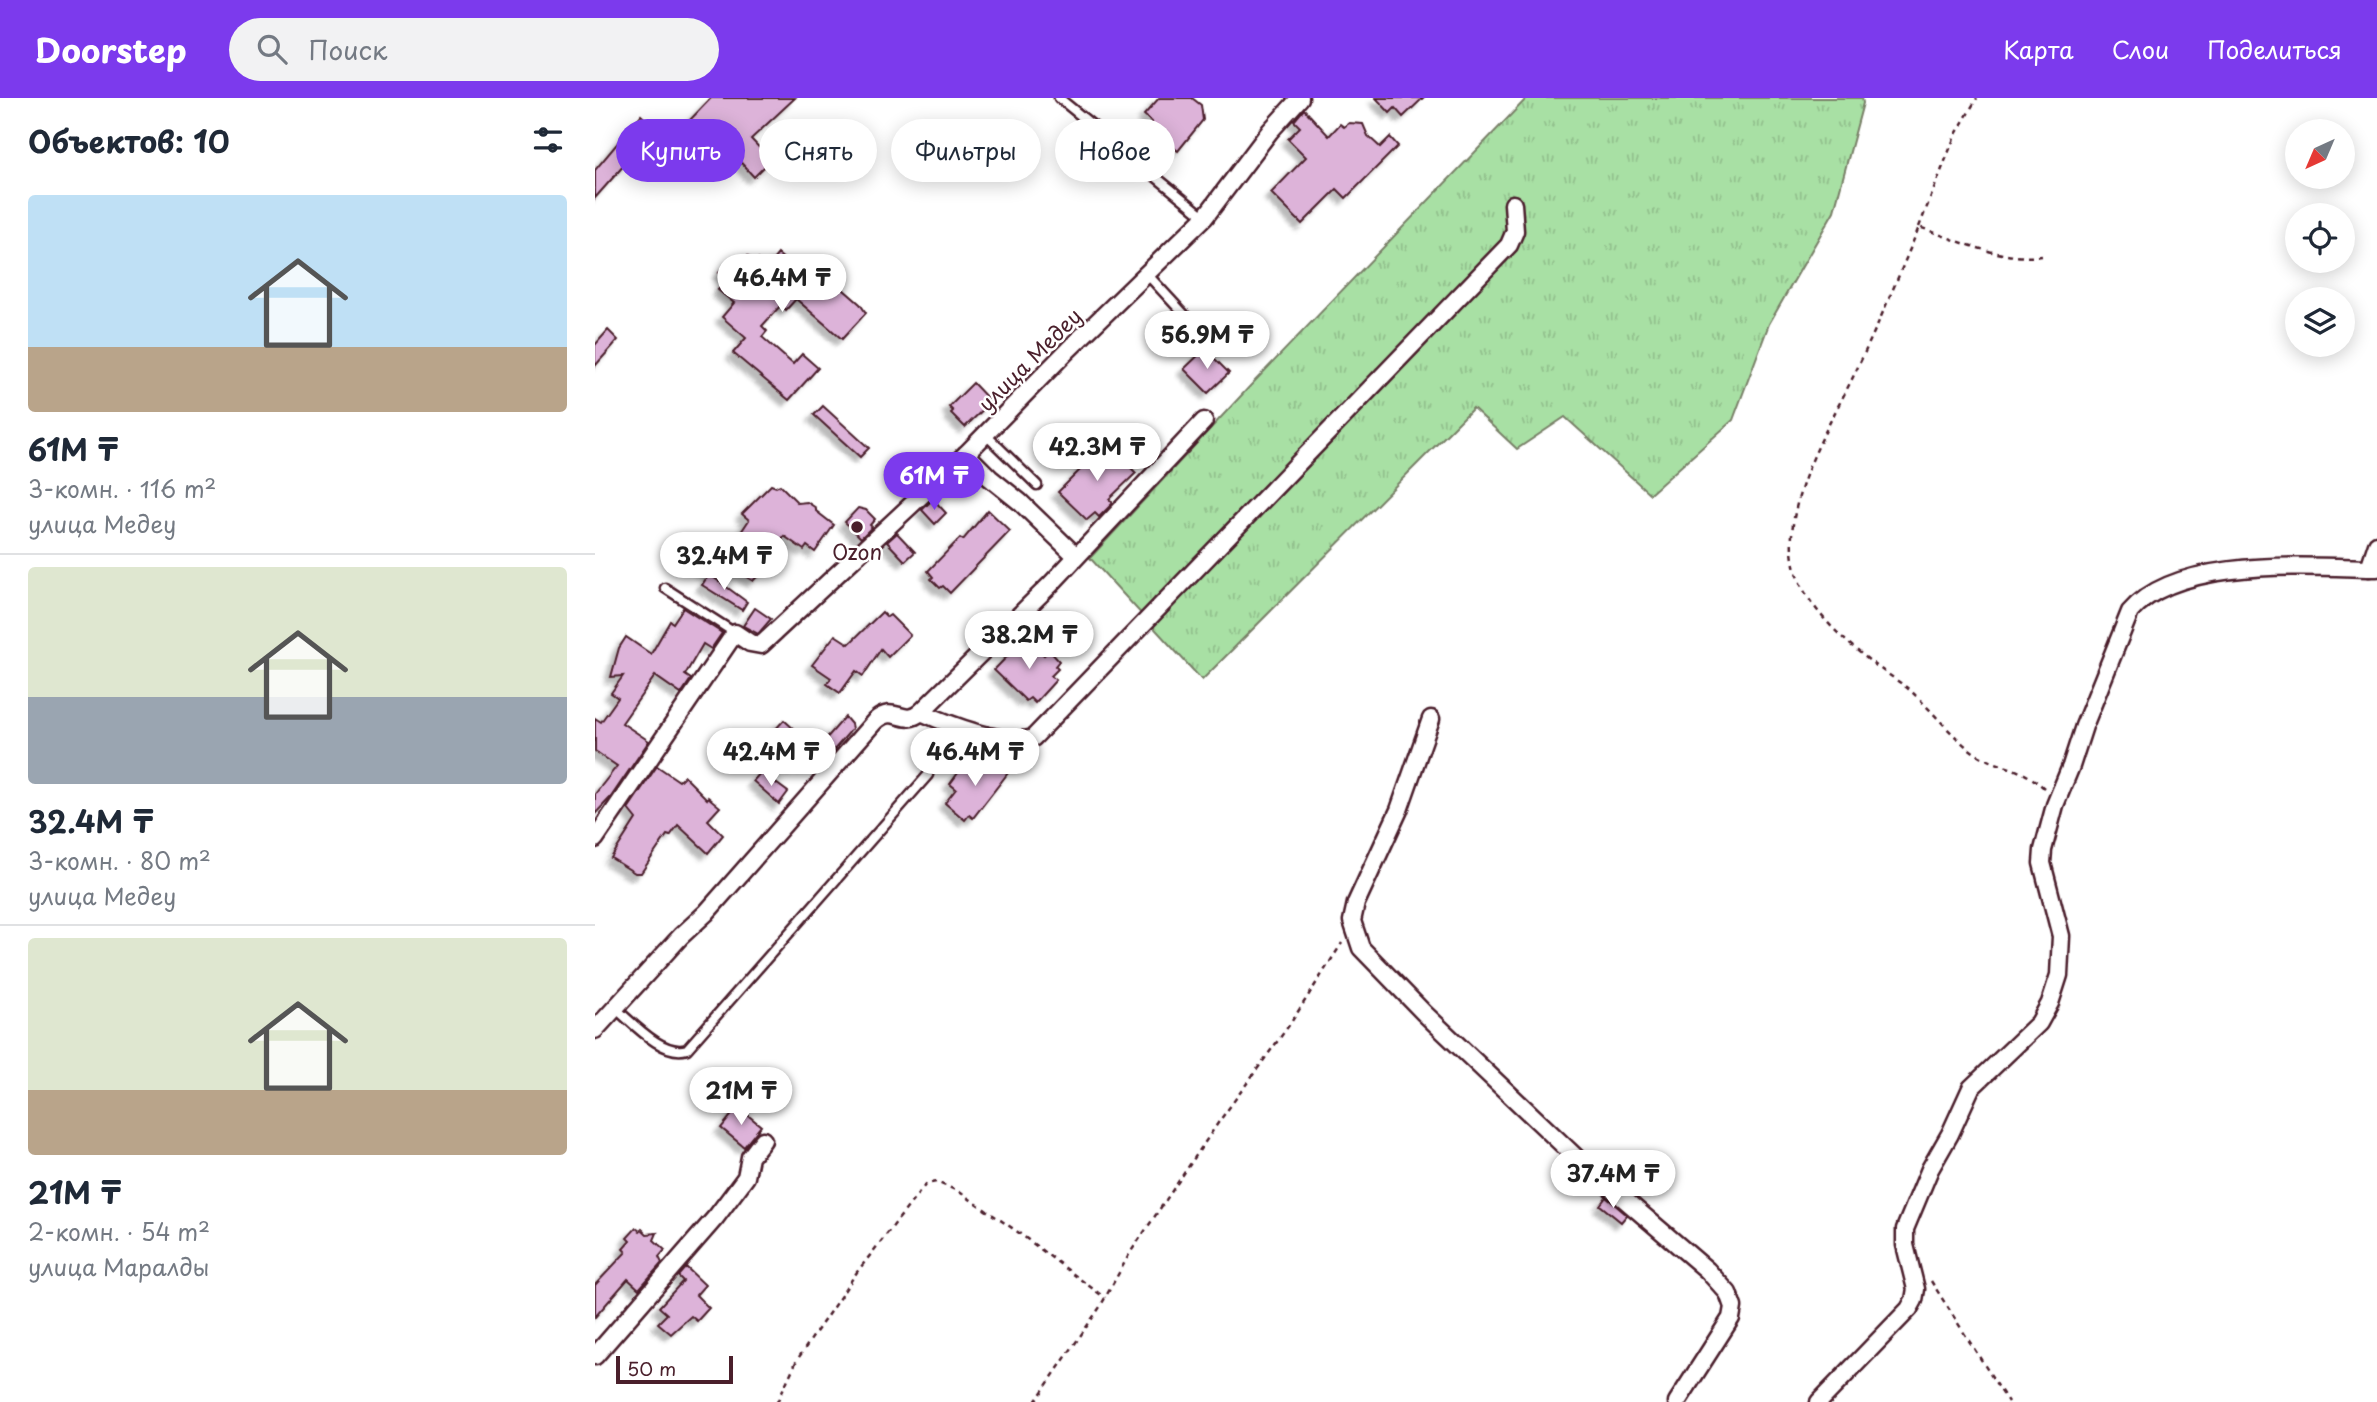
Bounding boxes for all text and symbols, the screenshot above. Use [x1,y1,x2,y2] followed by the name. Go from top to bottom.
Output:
[229,18,719,81] search box
[35,24,187,74] text: Doorstep
[253,30,291,68] icon: search
[309,30,388,69] text: Поиск
[2003,31,2074,67] text: Карта
[2112,31,2169,67] text: Слои
[2207,31,2342,67] text: Поделиться
[28,118,230,163] text: Объектов: 10
[616,119,745,182] chip: Купить
[759,119,877,182] chip: Снять
[891,119,1041,182] chip: Фильтры
[1055,119,1175,182] chip: Новое
[2285,119,2355,189] north arrow
[2285,119,2355,357] map controls
[529,121,567,159] icon: filters
[2285,203,2355,273] button: locate
[235,240,361,366] icon: home
[717,254,847,314] pin: 46.4M ₸
[733,259,831,294] text: 46.4M ₸
[2285,287,2355,357] button: layers
[970,300,1088,418] street label: улица Медеу
[1142,312,1272,371] pin: 56.9M ₸
[1161,316,1253,351] text: 56.9M ₸
[1032,424,1162,483] pin: 42.3M ₸
[28,426,118,471] text: 61M ₸
[1049,428,1145,463] text: 42.3M ₸
[885,452,983,512] pin: 61M ₸
[900,457,968,492] text: 61M ₸
[28,471,216,506] text: 3-комн. · 116 m²
[28,506,176,541] text: улица Медеу
[849,519,865,535] marker: Ozon
[659,532,789,592] pin: 32.4M ₸
[832,535,882,567] place label: Ozon
[676,537,772,572] text: 32.4M ₸
[235,612,361,738] icon: home
[964,612,1094,671] pin: 38.2M ₸
[981,616,1077,651] text: 38.2M ₸
[706,728,836,788] pin: 42.4M ₸
[910,728,1040,788] pin: 46.4M ₸
[723,733,819,768] text: 42.4M ₸
[926,733,1024,768] text: 46.4M ₸
[28,798,153,843] text: 32.4M ₸
[28,843,211,878] text: 3-комн. · 80 m²
[28,878,176,913] text: улица Медеу
[235,983,361,1109] icon: home
[692,1068,790,1127] pin: 21M ₸
[705,1072,777,1107] text: 21M ₸
[1548,1150,1678,1210] pin: 37.4M ₸
[1567,1155,1659,1190] text: 37.4M ₸
[28,1169,121,1214] text: 21M ₸
[28,1214,210,1249] text: 2-комн. · 54 m²
[28,1249,209,1284] text: улица Маралды
[616,1353,733,1385] scale bar
[627,1354,676,1382] text: 50 m

